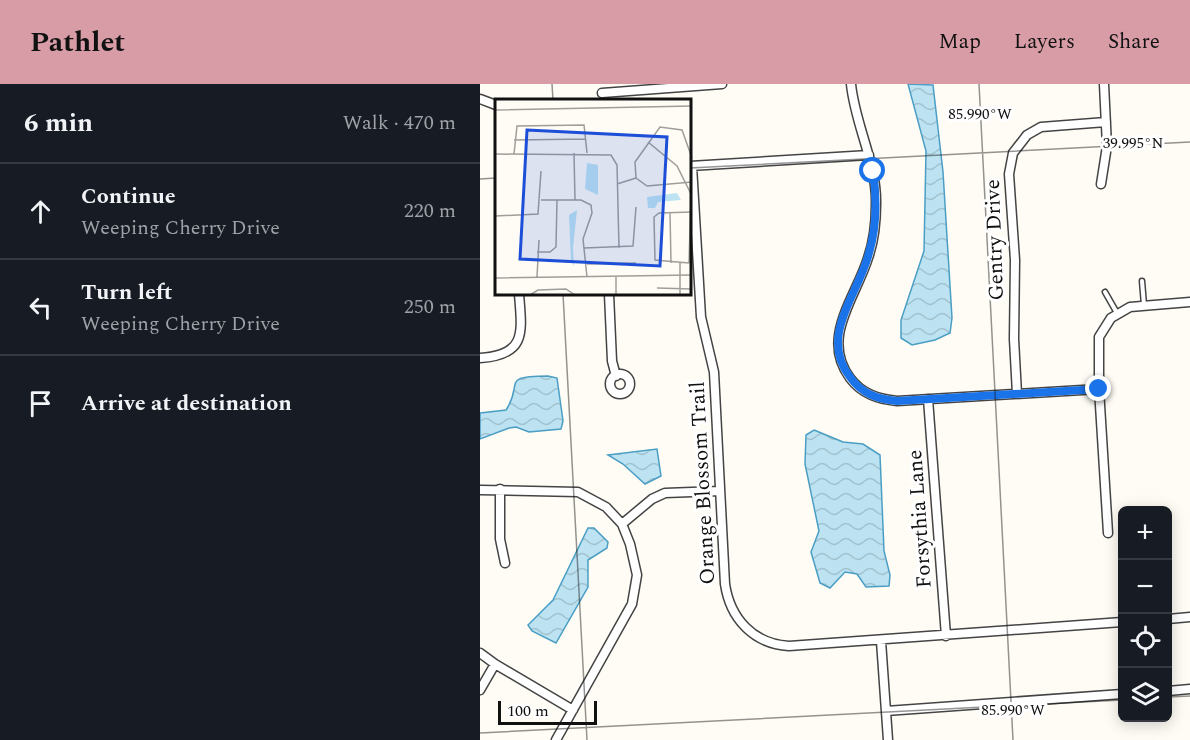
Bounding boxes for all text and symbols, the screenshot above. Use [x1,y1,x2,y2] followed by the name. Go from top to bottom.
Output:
[30,21,125,64] text: Pathlet
[939,26,981,58] text: Map
[1014,26,1075,58] text: Layers
[1108,26,1160,58] text: Share
[495,99,692,296] inset map
[24,103,93,143] text: 6 min
[948,103,1012,126] text: 85.990°W
[343,108,456,138] text: Walk · 470 m
[1103,132,1163,155] text: 39.995°N
[859,157,885,183] route start
[977,179,1013,301] street label: Gentry Drive
[81,180,176,213] text: Continue
[24,195,57,228] icon: ahead
[404,196,456,226] text: 220 m
[81,213,280,243] text: Weeping Cherry Drive
[81,276,173,309] text: Turn left
[24,291,57,324] icon: left
[404,292,456,322] text: 250 m
[81,309,280,339] text: Weeping Cherry Drive
[1085,375,1111,401] route end
[682,381,724,585] street label: Orange Blossom Trail
[24,387,57,420] icon: arrive
[81,387,292,420] text: Arrive at destination
[899,449,941,589] street label: Forsythia Lane
[1118,506,1172,722] map controls
[1118,506,1172,560] button: +
[1118,560,1172,614] button: −
[1118,614,1172,668] button: locate
[1118,668,1172,722] button: layers
[498,698,597,726] scale bar
[507,699,549,723] text: 100 m
[981,699,1045,722] text: 85.990°W

